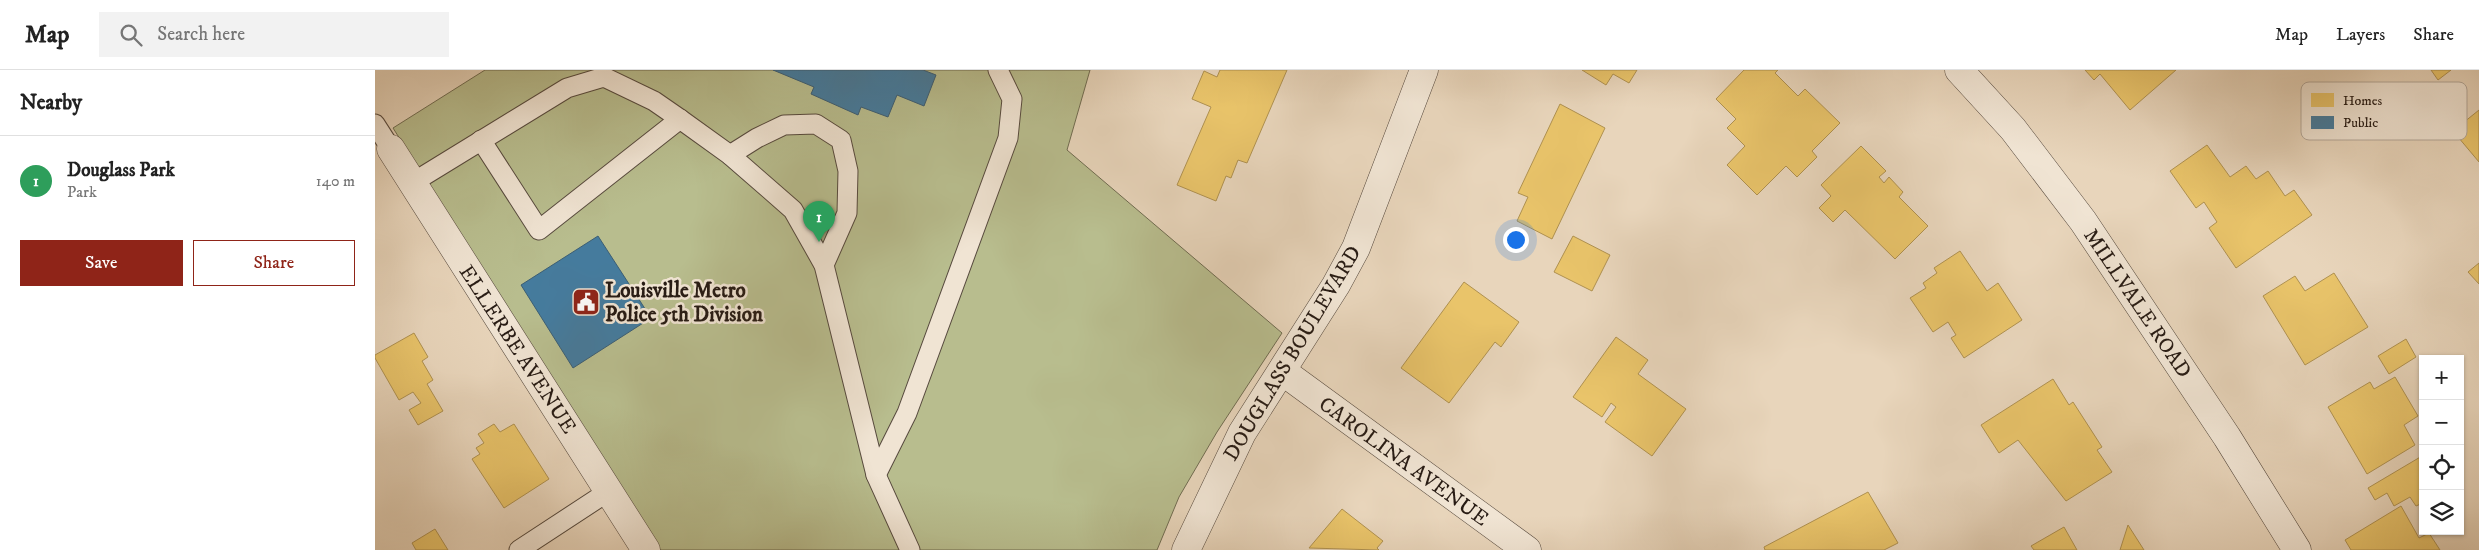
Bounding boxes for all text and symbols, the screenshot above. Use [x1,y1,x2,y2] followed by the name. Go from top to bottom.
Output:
[99,12,449,57] search box
[25,20,69,50] text: Map
[117,21,145,49] icon: search
[157,23,245,46] text: Search here
[2275,24,2308,46] text: Map
[2336,24,2385,46] text: Layers
[2413,24,2454,46] text: Share
[2301,82,2467,140] legend
[20,90,82,116] text: Nearby
[2343,92,2383,110] text: Homes
[2343,114,2378,132] text: Public
[67,159,175,182] text: Douglass Park
[33,171,39,191] text: 1
[316,171,355,191] text: 140 m
[67,182,97,202] text: Park
[803,201,835,242] pin: 1
[2078,224,2197,383] street label: MILLVALE ROAD
[1503,227,1529,253] your location
[20,240,183,286] button: Save
[193,240,355,286] button: Share
[1218,241,1367,466] street label: DOUGLASS BOULEVARD
[453,260,581,439] street label: ELLERBE AVENUE
[605,278,764,328] place label: Louisville Metro Police 5th Division
[571,287,601,317] public building icon: Louisville Metro Police 5th Division
[2419,355,2464,535] map controls
[2419,355,2464,400] button: +
[1313,391,1493,532] street label: CAROLINA AVENUE
[2419,400,2464,445] button: −
[2419,445,2464,490] button: locate
[2419,490,2464,535] button: layers

